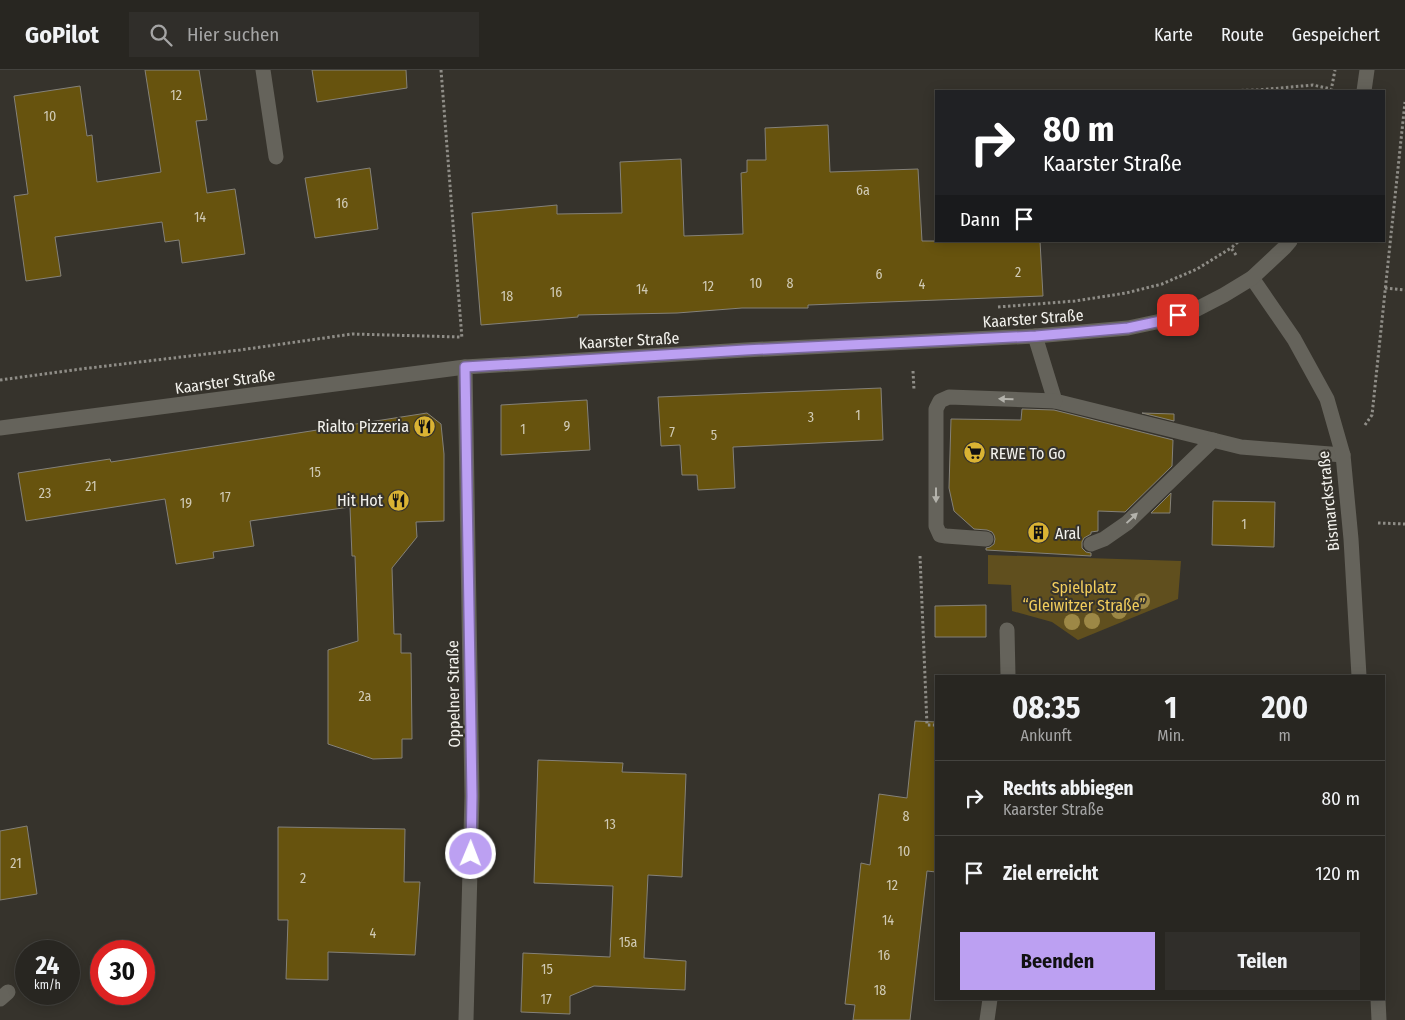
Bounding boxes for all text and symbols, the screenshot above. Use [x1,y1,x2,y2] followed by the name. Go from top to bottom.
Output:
[129,12,479,57] search box
[25,21,99,49] text: GoPilot
[147,21,175,49] icon: search
[187,23,279,46] text: Hier suchen
[1154,24,1193,46] text: Karte
[1221,24,1264,46] text: Route
[1292,24,1380,46] text: Gespeichert
[170,87,182,104] house number: 12
[44,108,56,125] house number: 10
[1043,108,1115,150] text: 80 m
[960,110,1025,175] icon: right
[1043,150,1182,177] text: Kaarster Straße
[856,182,870,199] house number: 6a
[336,195,348,212] house number: 16
[1010,205,1038,233] icon: arrive
[960,208,1000,231] text: Dann
[194,209,206,226] house number: 14
[1015,264,1021,281] house number: 2
[876,266,883,283] house number: 6
[750,275,762,292] house number: 10
[787,275,794,292] house number: 8
[919,276,926,293] house number: 4
[702,278,714,295] house number: 12
[636,281,648,298] house number: 14
[550,284,562,301] house number: 16
[501,288,513,305] house number: 18
[1157,294,1199,336] pin
[1164,301,1192,329] icon: arrive
[982,305,1084,331] street label: Kaarster Straße
[578,328,680,353] street label: Kaarster Straße
[174,365,276,398] street label: Kaarster Straße
[998,395,1014,403] one-way arrow
[855,407,861,424] house number: 1
[808,409,814,426] house number: 3
[413,414,437,438] restaurant icon: Rialto Pizzeria
[317,417,409,436] place label: Rialto Pizzeria
[564,418,571,435] house number: 9
[520,421,526,438] house number: 1
[669,424,675,441] house number: 7
[711,427,717,444] house number: 5
[962,441,986,465] supermarket icon: REWE To Go
[990,444,1066,463] place label: REWE To Go
[1314,450,1343,552] street label: Bismarckstraße
[309,464,321,481] house number: 15
[85,478,97,495] house number: 21
[39,485,51,502] house number: 23
[932,487,940,503] one-way arrow
[387,488,411,512] restaurant icon: Hit Hot
[219,489,231,506] house number: 17
[337,491,384,510] place label: Hit Hot
[180,495,192,512] house number: 19
[1125,512,1137,524] one-way arrow
[1241,516,1247,533] house number: 1
[1027,521,1051,545] building icon: Aral
[1055,524,1080,543] place label: Aral
[1022,578,1146,615] park label: Spielplatz “Gleiwitzer Straße”
[443,640,464,748] street label: Oppelner Straße
[359,688,372,705] house number: 2a
[1012,690,1080,726] text: 08:35
[1165,690,1177,726] text: 1
[1261,690,1308,726] text: 200
[1021,726,1072,745] text: Ankunft
[1157,726,1185,745] text: Min.
[1279,726,1291,745] text: m
[1003,777,1133,800] text: Rechts abbiegen
[960,784,988,812] icon: right
[1322,787,1360,810] text: 80 m
[1003,800,1104,819] text: Kaarster Straße
[903,808,910,825] house number: 8
[604,816,616,833] house number: 13
[444,827,496,879] position arrow
[898,843,910,860] house number: 10
[10,855,22,872] house number: 21
[960,859,988,887] icon: arrive
[1003,862,1099,885] text: Ziel erreicht
[1315,862,1360,885] text: 120 m
[300,870,306,887] house number: 2
[886,877,898,894] house number: 12
[882,912,894,929] house number: 14
[370,925,377,942] house number: 4
[960,932,1155,990] button: Beenden
[1165,932,1360,990] button: Teilen
[619,934,638,951] house number: 15a
[90,940,155,1005] speed limit sign: 30
[878,947,890,964] house number: 16
[36,951,59,981] text: 24
[541,961,553,978] house number: 15
[34,978,61,992] text: km/h
[874,982,886,999] house number: 18
[540,991,552,1008] house number: 17

